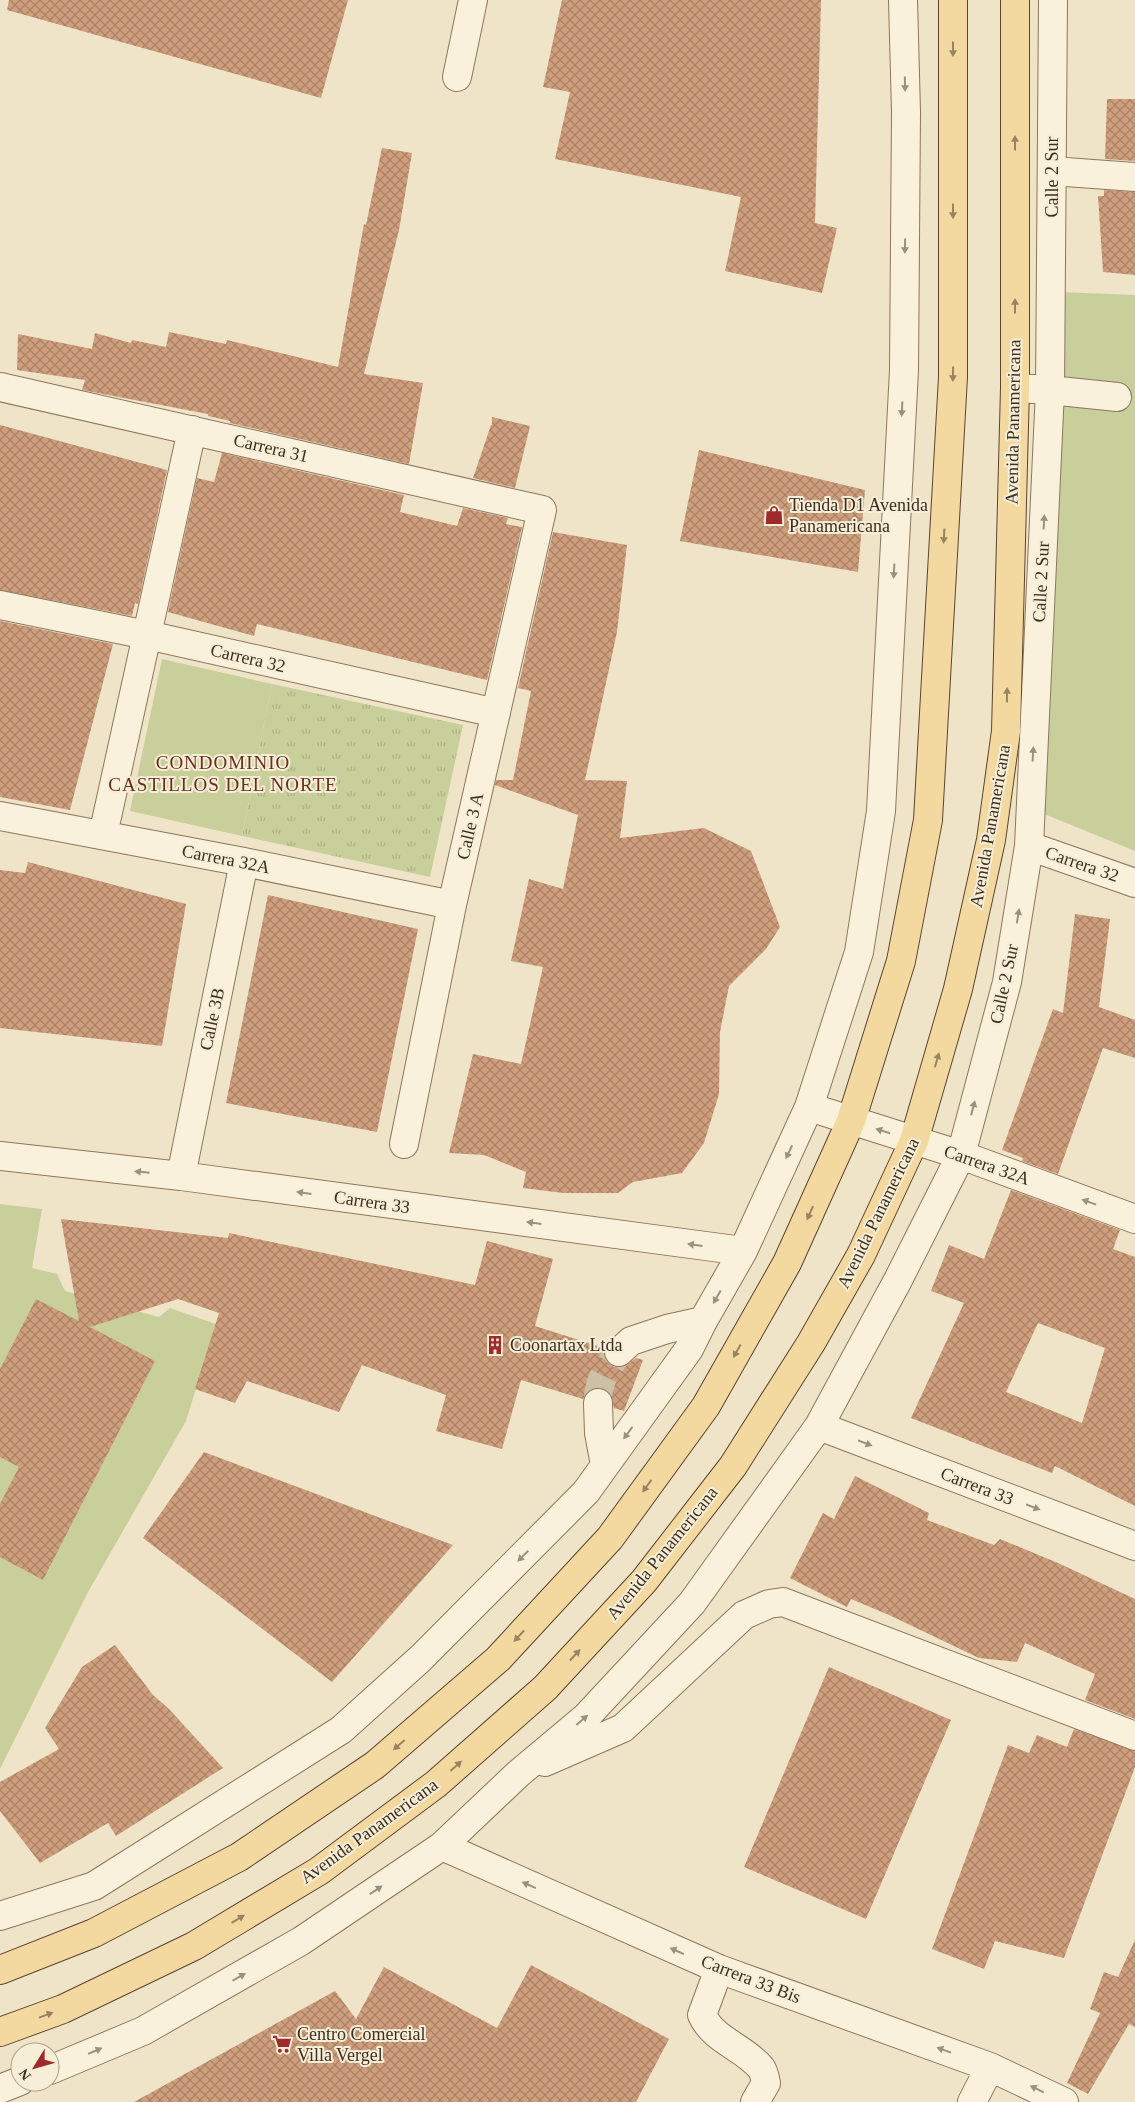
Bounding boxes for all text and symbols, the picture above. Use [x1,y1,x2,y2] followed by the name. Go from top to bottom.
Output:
[949,41,957,57] one-way arrow
[902,76,910,92] one-way arrow
[1011,135,1019,151] one-way arrow
[1042,137,1062,218] street label: Calle 2 Sur
[949,203,957,219] one-way arrow
[901,238,909,254] one-way arrow
[1011,297,1019,313] one-way arrow
[1002,339,1024,505] street label: Avenida Panamericana
[949,366,957,382] one-way arrow
[897,401,905,417] one-way arrow
[231,430,311,466] street label: Carrera 31
[789,495,928,536] place label: Tienda D1 Avenida Panamericana
[763,504,785,526] shop icon: Tienda D1 Avenida Panamericana
[1040,514,1048,530] one-way arrow
[940,528,948,544] one-way arrow
[1029,541,1053,623] street label: Calle 2 Sur
[889,563,897,579] one-way arrow
[208,640,288,676] street label: Carrera 32
[1003,687,1011,703] one-way arrow
[966,743,1014,909] street label: Avenida Panamericana
[1030,746,1038,762] one-way arrow
[108,752,338,795] district label: CONDOMINIO CASTILLOS DEL NORTE
[453,791,487,861] street label: Calle 3 A
[180,841,272,877] street label: Carrera 32A
[1043,842,1121,886] street label: Carrera 32
[1014,908,1022,924] one-way arrow
[986,942,1022,1026] street label: Calle 2 Sur
[196,986,228,1052] street label: Calle 3B
[934,1053,942,1068] one-way arrow
[969,1101,977,1116] one-way arrow
[875,1126,890,1134] one-way arrow
[833,1134,923,1292] street label: Avenida Panamericana
[941,1141,1033,1189] street label: Carrera 32A
[785,1145,793,1159] one-way arrow
[134,1168,150,1176] one-way arrow
[333,1187,411,1217] street label: Carrera 33
[295,1189,311,1197] one-way arrow
[1081,1198,1096,1206] one-way arrow
[805,1206,813,1220] one-way arrow
[526,1219,542,1227] one-way arrow
[687,1241,703,1249] one-way arrow
[713,1290,721,1305] one-way arrow
[484,1334,506,1356] building icon: Coonartax Ltda
[510,1335,622,1355] place label: Coonartax Ltda
[733,1344,741,1359] one-way arrow
[623,1426,634,1439] one-way arrow
[858,1440,872,1448] one-way arrow
[938,1463,1016,1509] street label: Carrera 33
[642,1479,653,1492] one-way arrow
[602,1483,722,1623] street label: Avenida Panamericana
[1026,1503,1041,1511] one-way arrow
[517,1549,529,1561] one-way arrow
[513,1630,525,1642] one-way arrow
[569,1649,581,1661] one-way arrow
[576,1715,588,1726] one-way arrow
[393,1739,405,1751] one-way arrow
[450,1760,462,1772] one-way arrow
[296,1774,442,1888] street label: Avenida Panamericana
[522,1880,536,1888] one-way arrow
[370,1885,383,1895] one-way arrow
[231,1915,244,1924] one-way arrow
[670,1946,684,1954] one-way arrow
[698,1951,804,2007] street label: Carrera 33 Bis
[232,1972,245,1981] one-way arrow
[39,2011,54,2019] one-way arrow
[297,2024,425,2065] place label: Centro Comercial Villa Vergel
[271,2033,293,2055] supermarket icon: Centro Comercial Villa Vergel
[10,2042,60,2092] north arrow
[937,2046,952,2053] one-way arrow
[88,2047,102,2055] one-way arrow
[16,2066,34,2083] text: N
[1030,2084,1044,2092] one-way arrow

